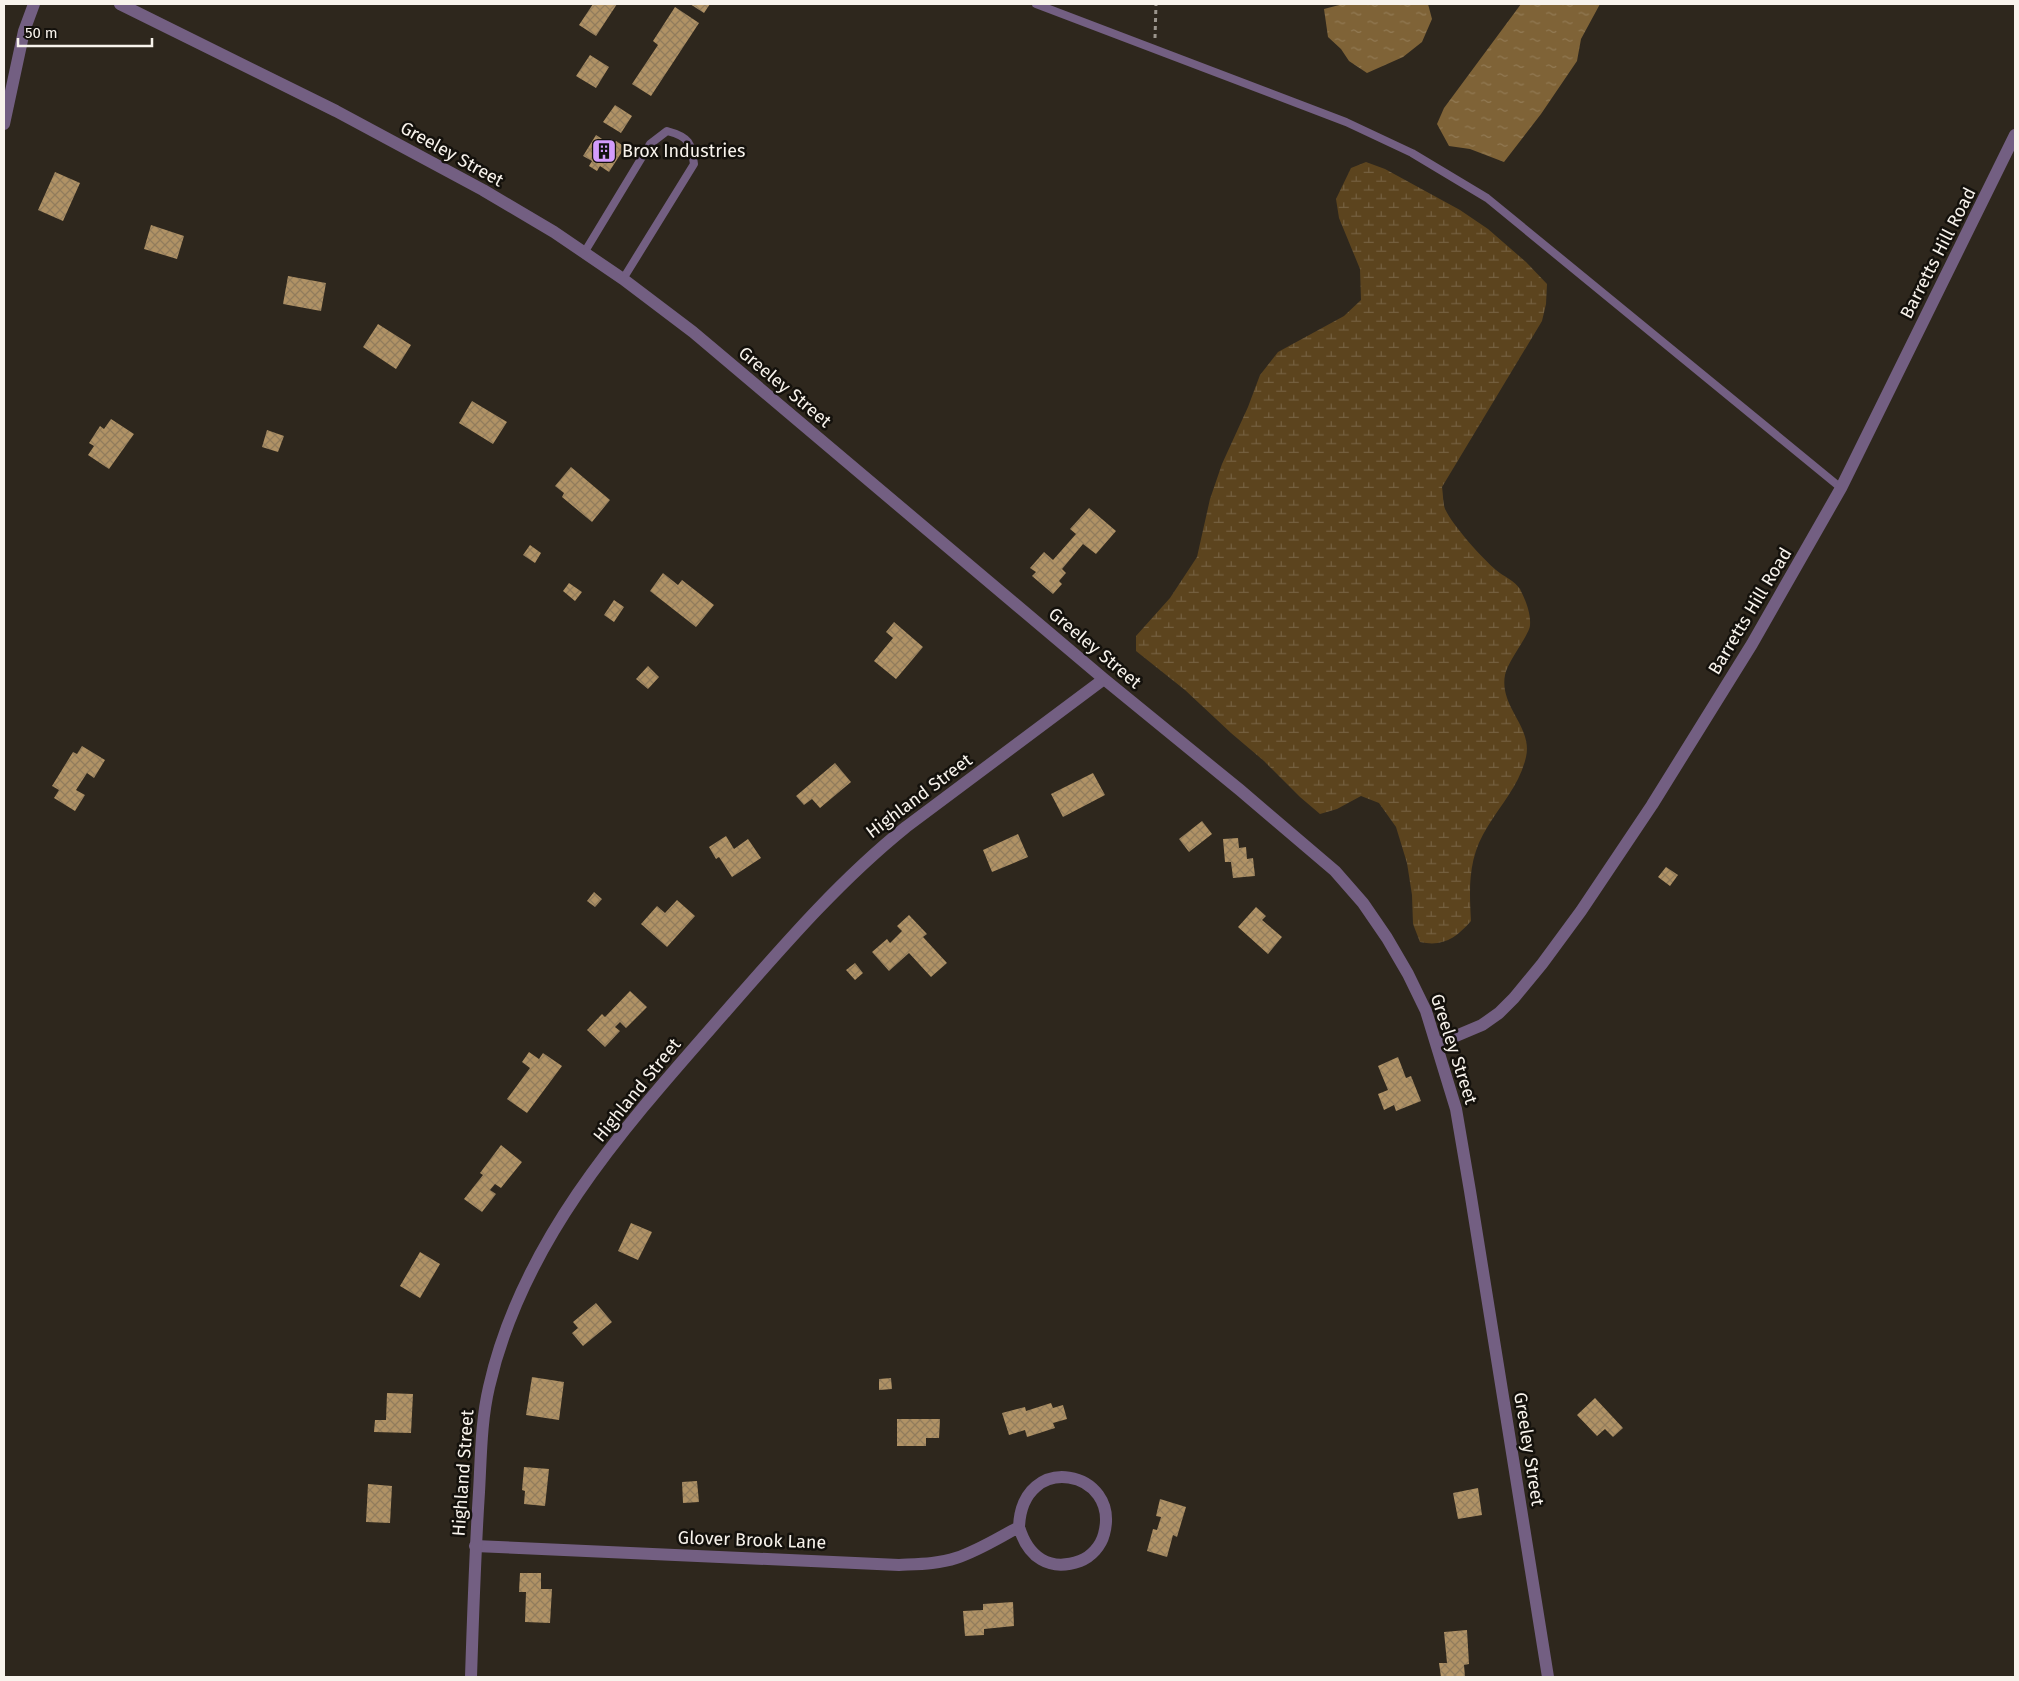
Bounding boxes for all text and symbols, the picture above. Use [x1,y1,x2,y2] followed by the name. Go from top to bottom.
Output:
[18,15,151,47] scale bar
[25,24,58,42] text: 50 m
[396,117,508,192] street label: Greeley Street
[591,138,617,164] building icon: Brox Industries
[622,140,745,162] place label: Brox Industries
[1895,184,1981,322] street label: Barretts Hill Road
[734,342,836,433] street label: Greeley Street
[1703,544,1797,678] street label: Barretts Hill Road
[1044,603,1146,694] street label: Greeley Street
[862,749,977,843] street label: Highland Street
[1426,991,1482,1107] street label: Greeley Street
[588,1033,686,1146] street label: Highland Street
[1509,1391,1549,1508] street label: Greeley Street
[448,1408,478,1537] street label: Highland Street
[677,1526,827,1554] street label: Glover Brook Lane

